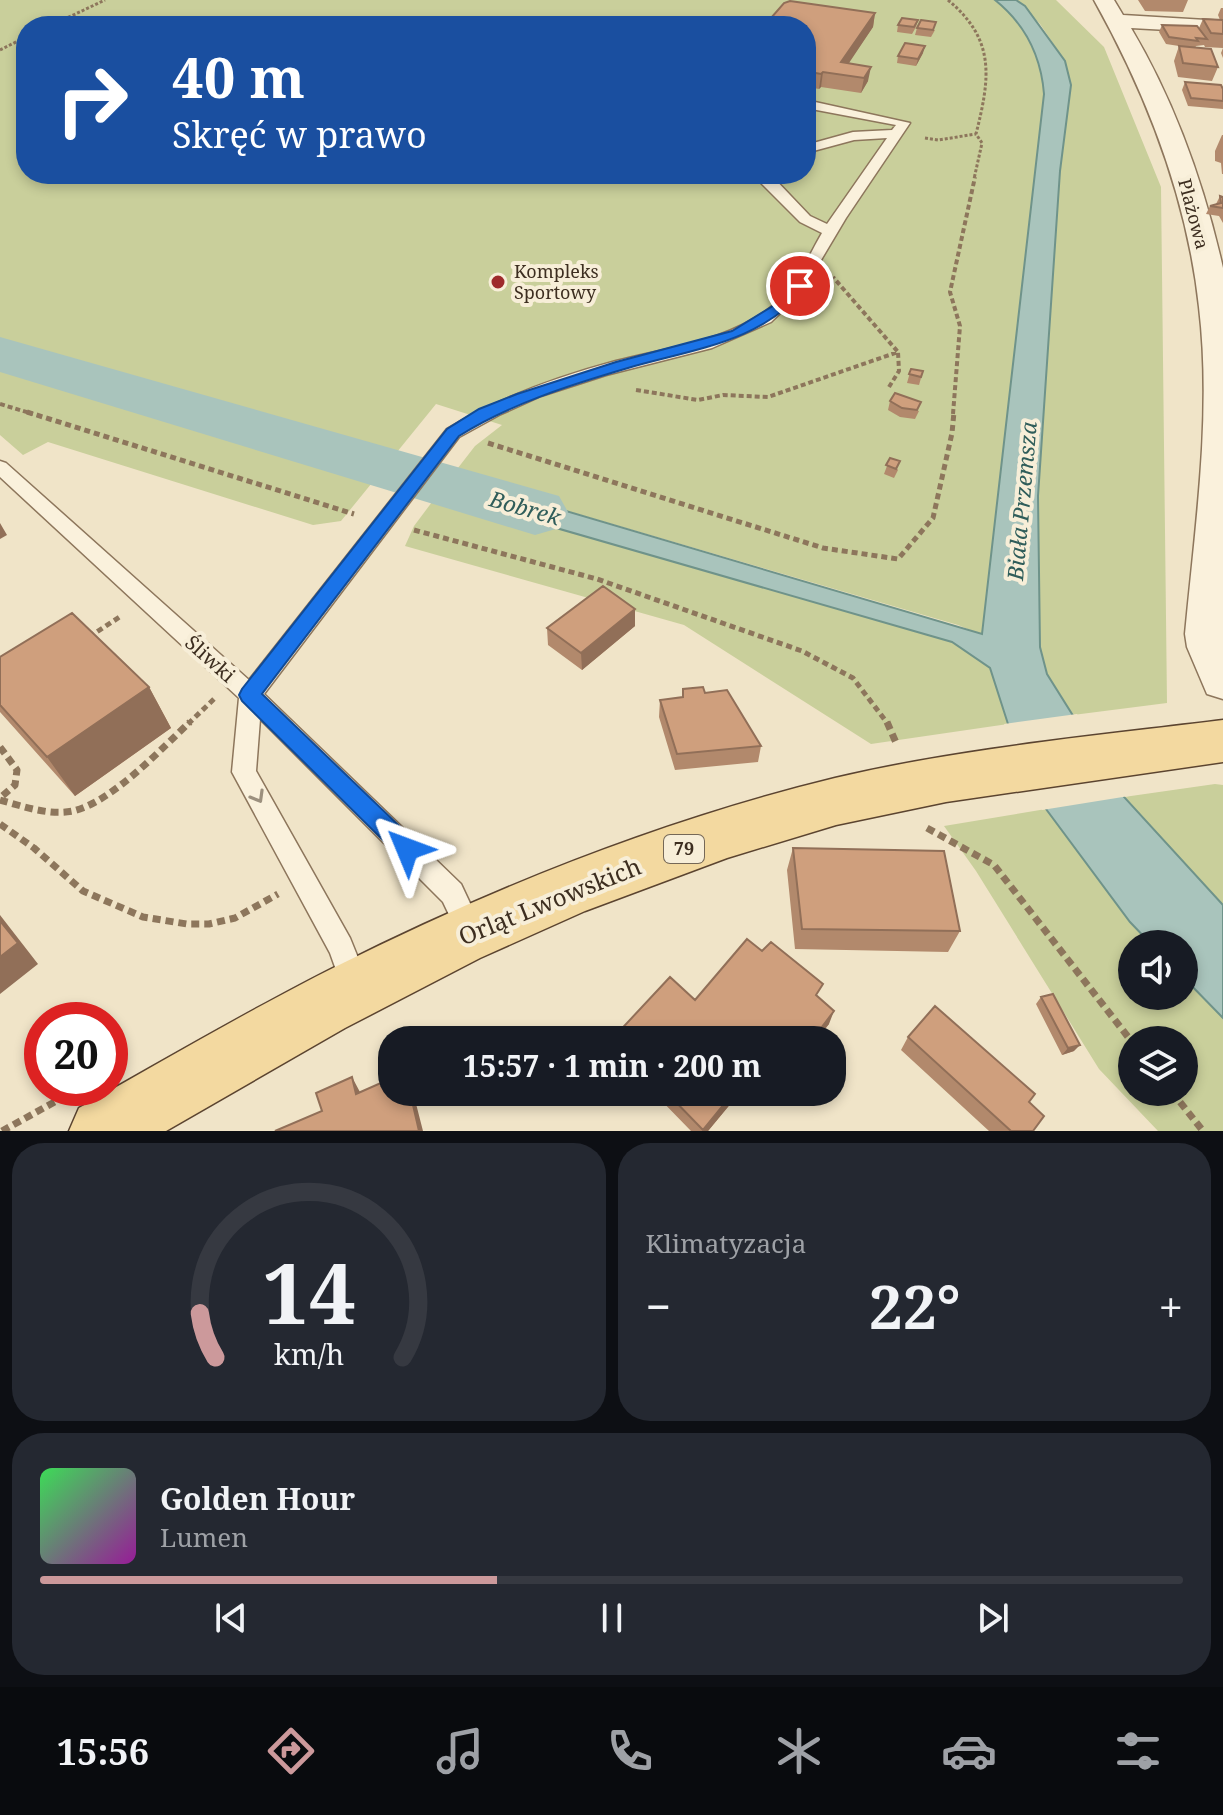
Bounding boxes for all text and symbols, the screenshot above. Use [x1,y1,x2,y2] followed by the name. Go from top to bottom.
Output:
[172,38,305,114] text: 40 m
[40,48,144,152] icon: right
[172,110,427,159] text: Skręć w prawo
[1173,176,1215,252] street label: Plażowa
[766,252,834,320] pin
[514,259,599,304] place label: Kompleks Sportowy
[778,264,822,308] icon: arrive
[489,273,507,291] marker: Kompleks Sportowy
[999,420,1043,583] water label: Biała Przemsza
[485,482,566,532] water label: Bobrek
[179,629,242,689] street label: Śliwki
[248,788,264,803] one-way arrow
[365,807,449,891] position arrow
[664,835,704,863] road number: 79
[453,849,646,952] street label: Orląt Lwowskich
[1118,930,1198,1106] map controls
[1118,930,1198,1010] button: sound
[24,1002,128,1106] speed limit sign: 20
[1118,1026,1198,1106] button: layers
[463,1045,761,1086] text: 15:57 · 1 min · 200 m
[646,1225,806,1261] text: Klimatyzacja
[262,1235,356,1348] text: 14
[869,1265,961,1347] text: 22°
[646,1276,671,1336] text: −
[1158,1276,1183,1336] text: +
[274,1334,344,1373] text: km/h
[160,1478,355,1519] text: Golden Hour
[160,1519,248,1555] text: Lumen
[209,1596,253,1640] icon: previous
[590,1596,634,1640] icon: pause
[971,1596,1015,1640] icon: next
[263,1723,319,1779] icon: directions
[432,1723,488,1779] icon: music
[602,1723,658,1779] icon: phone
[771,1723,827,1779] icon: climate
[941,1723,997,1779] icon: car
[1110,1723,1166,1779] icon: filters
[57,1727,149,1776] text: 15:56

